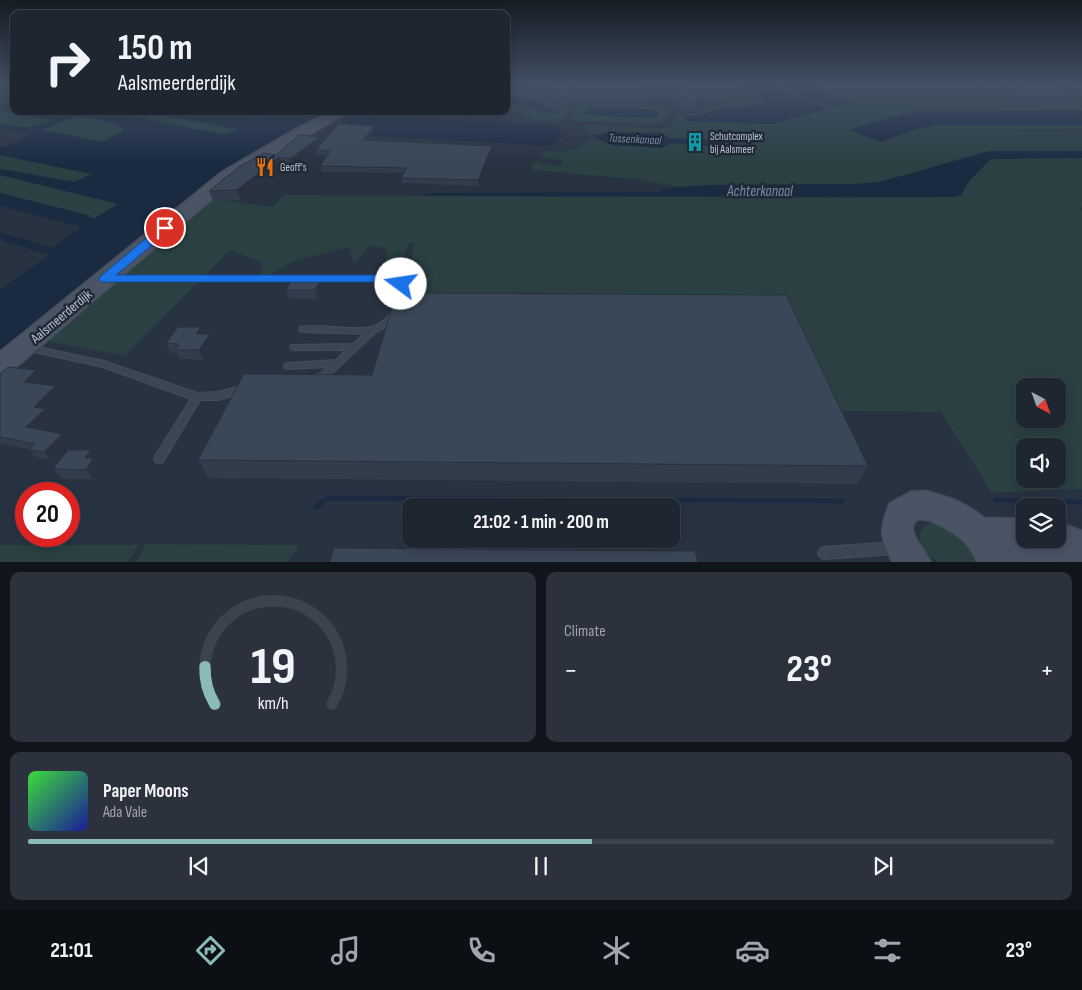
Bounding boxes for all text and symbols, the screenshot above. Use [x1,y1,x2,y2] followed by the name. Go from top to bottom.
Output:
[118,27,192,70] text: 150 m
[35,30,100,95] icon: right
[118,70,236,97] text: Aalsmeerderdijk
[710,130,763,156] place label: Schutcomplex bij Aalsmeer
[608,131,663,148] water label: Tussenkanaal
[684,131,706,153] building icon: Schutcomplex bij Aalsmeer
[254,156,276,178] restaurant icon: Geoff's
[280,161,307,174] place label: Geoff's
[726,182,794,201] water label: Achterkanaal
[144,207,186,249] pin
[151,214,179,242] icon: arrive
[374,257,426,309] position arrow
[26,285,96,348] street label: Aalsmeerderdijk
[1016,378,1066,428] north arrow
[1016,378,1066,548] map controls
[1016,438,1066,488] button: sound
[15,482,80,547] speed limit sign: 20
[1016,498,1066,548] button: layers
[473,511,609,534] text: 21:02 · 1 min · 200 m
[564,622,606,641] text: Climate
[250,636,296,699] text: 19
[786,647,832,692] text: 23°
[564,654,578,687] text: −
[1040,654,1054,687] text: +
[258,693,288,714] text: km/h
[103,780,189,803] text: Paper Moons
[103,803,147,822] text: Ada Vale
[185,852,213,880] icon: previous
[527,852,555,880] icon: pause
[869,852,897,880] icon: next
[193,933,228,968] icon: directions
[328,933,363,968] icon: music
[464,933,499,968] icon: phone
[599,933,634,968] icon: climate
[735,933,770,968] icon: car
[870,933,905,968] icon: filters
[50,937,93,964] text: 21:01
[1005,937,1032,964] text: 23°

